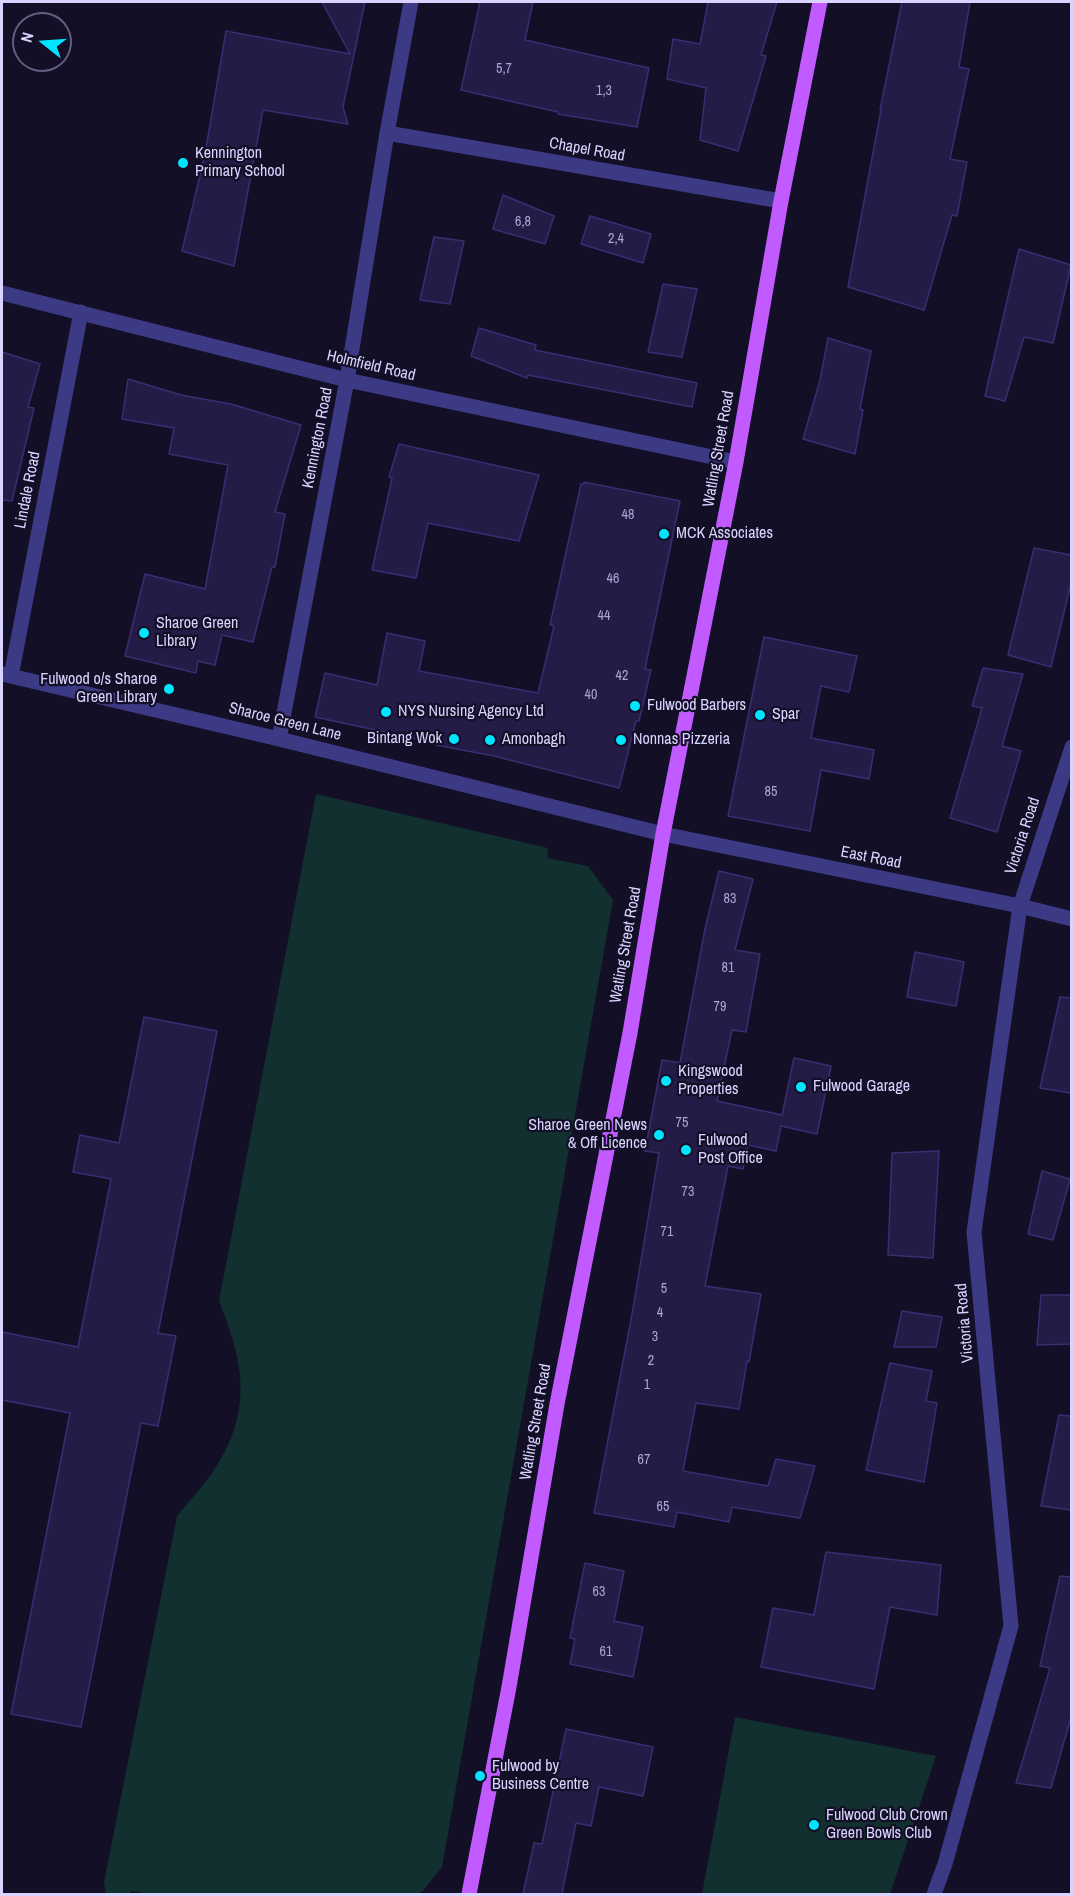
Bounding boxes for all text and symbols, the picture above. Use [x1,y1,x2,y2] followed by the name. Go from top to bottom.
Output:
[12,12,72,72] north arrow
[15,30,39,45] text: N
[496,61,512,77] house number: 5,7
[596,83,612,99] house number: 1,3
[548,134,626,166] street label: Chapel Road
[195,144,285,182] place label: Kennington Primary School
[176,156,190,170] marker: Kennington Primary School
[515,214,531,230] house number: 6,8
[608,231,624,247] house number: 2,4
[325,346,417,386] street label: Holmfield Road
[299,386,337,490] street label: Kennington Road
[699,389,739,509] street label: Watling Street Road
[11,450,45,530] street label: Lindale Road
[622,507,634,523] house number: 48
[676,524,773,544] place label: MCK Associates
[657,527,671,541] marker: MCK Associates
[607,571,619,587] house number: 46
[598,608,610,624] house number: 44
[156,614,238,652] place label: Sharoe Green Library
[137,626,151,640] marker: Sharoe Green Library
[616,668,628,684] house number: 42
[40,670,157,708] place label: Fulwood o/s Sharoe Green Library
[162,682,176,696] marker: Fulwood o/s Sharoe Green Library
[585,687,597,703] house number: 40
[647,696,746,716] place label: Fulwood Barbers
[227,699,343,745] street label: Sharoe Green Lane
[628,699,642,713] marker: Fulwood Barbers
[398,702,544,722] place label: NYS Nursing Agency Ltd
[379,705,393,719] marker: NYS Nursing Agency Ltd
[772,705,800,725] place label: Spar
[753,708,767,722] marker: Spar
[367,729,442,749] place label: Bintang Wok
[502,730,565,750] place label: Amonbagh
[633,730,730,750] place label: Nonnas Pizzeria
[447,732,461,746] marker: Bintang Wok
[483,733,497,747] marker: Amonbagh
[614,733,628,747] marker: Nonnas Pizzeria
[765,784,777,800] house number: 85
[1002,795,1044,877] street label: Victoria Road
[839,843,903,873] street label: East Road
[606,885,646,1005] street label: Watling Street Road
[724,891,736,907] house number: 83
[722,960,734,976] house number: 81
[714,999,726,1015] house number: 79
[678,1062,743,1100] place label: Kingswood Properties
[659,1074,673,1088] marker: Kingswood Properties
[813,1077,910,1097] place label: Fulwood Garage
[794,1080,808,1094] marker: Fulwood Garage
[676,1115,688,1131] house number: 75
[528,1116,647,1154] place label: Sharoe Green News & Off Licence
[652,1128,666,1142] marker: Sharoe Green News & Off Licence
[698,1131,763,1169] place label: Fulwood Post Office
[679,1143,693,1157] marker: Fulwood Post Office
[682,1184,694,1200] house number: 73
[661,1224,673,1240] house number: 71
[661,1281,667,1297] house number: 5
[952,1282,978,1364] street label: Victoria Road
[657,1305,663,1321] house number: 4
[652,1329,658,1345] house number: 3
[648,1353,654,1369] house number: 2
[516,1362,556,1482] street label: Watling Street Road
[644,1377,650,1393] house number: 1
[638,1452,650,1468] house number: 67
[657,1499,669,1515] house number: 65
[593,1584,605,1600] house number: 63
[600,1644,612,1660] house number: 61
[492,1757,589,1795] place label: Fulwood by Business Centre
[473,1769,487,1783] marker: Fulwood by Business Centre
[826,1806,948,1844] place label: Fulwood Club Crown Green Bowls Club
[807,1818,821,1832] marker: Fulwood Club Crown Green Bowls Club

